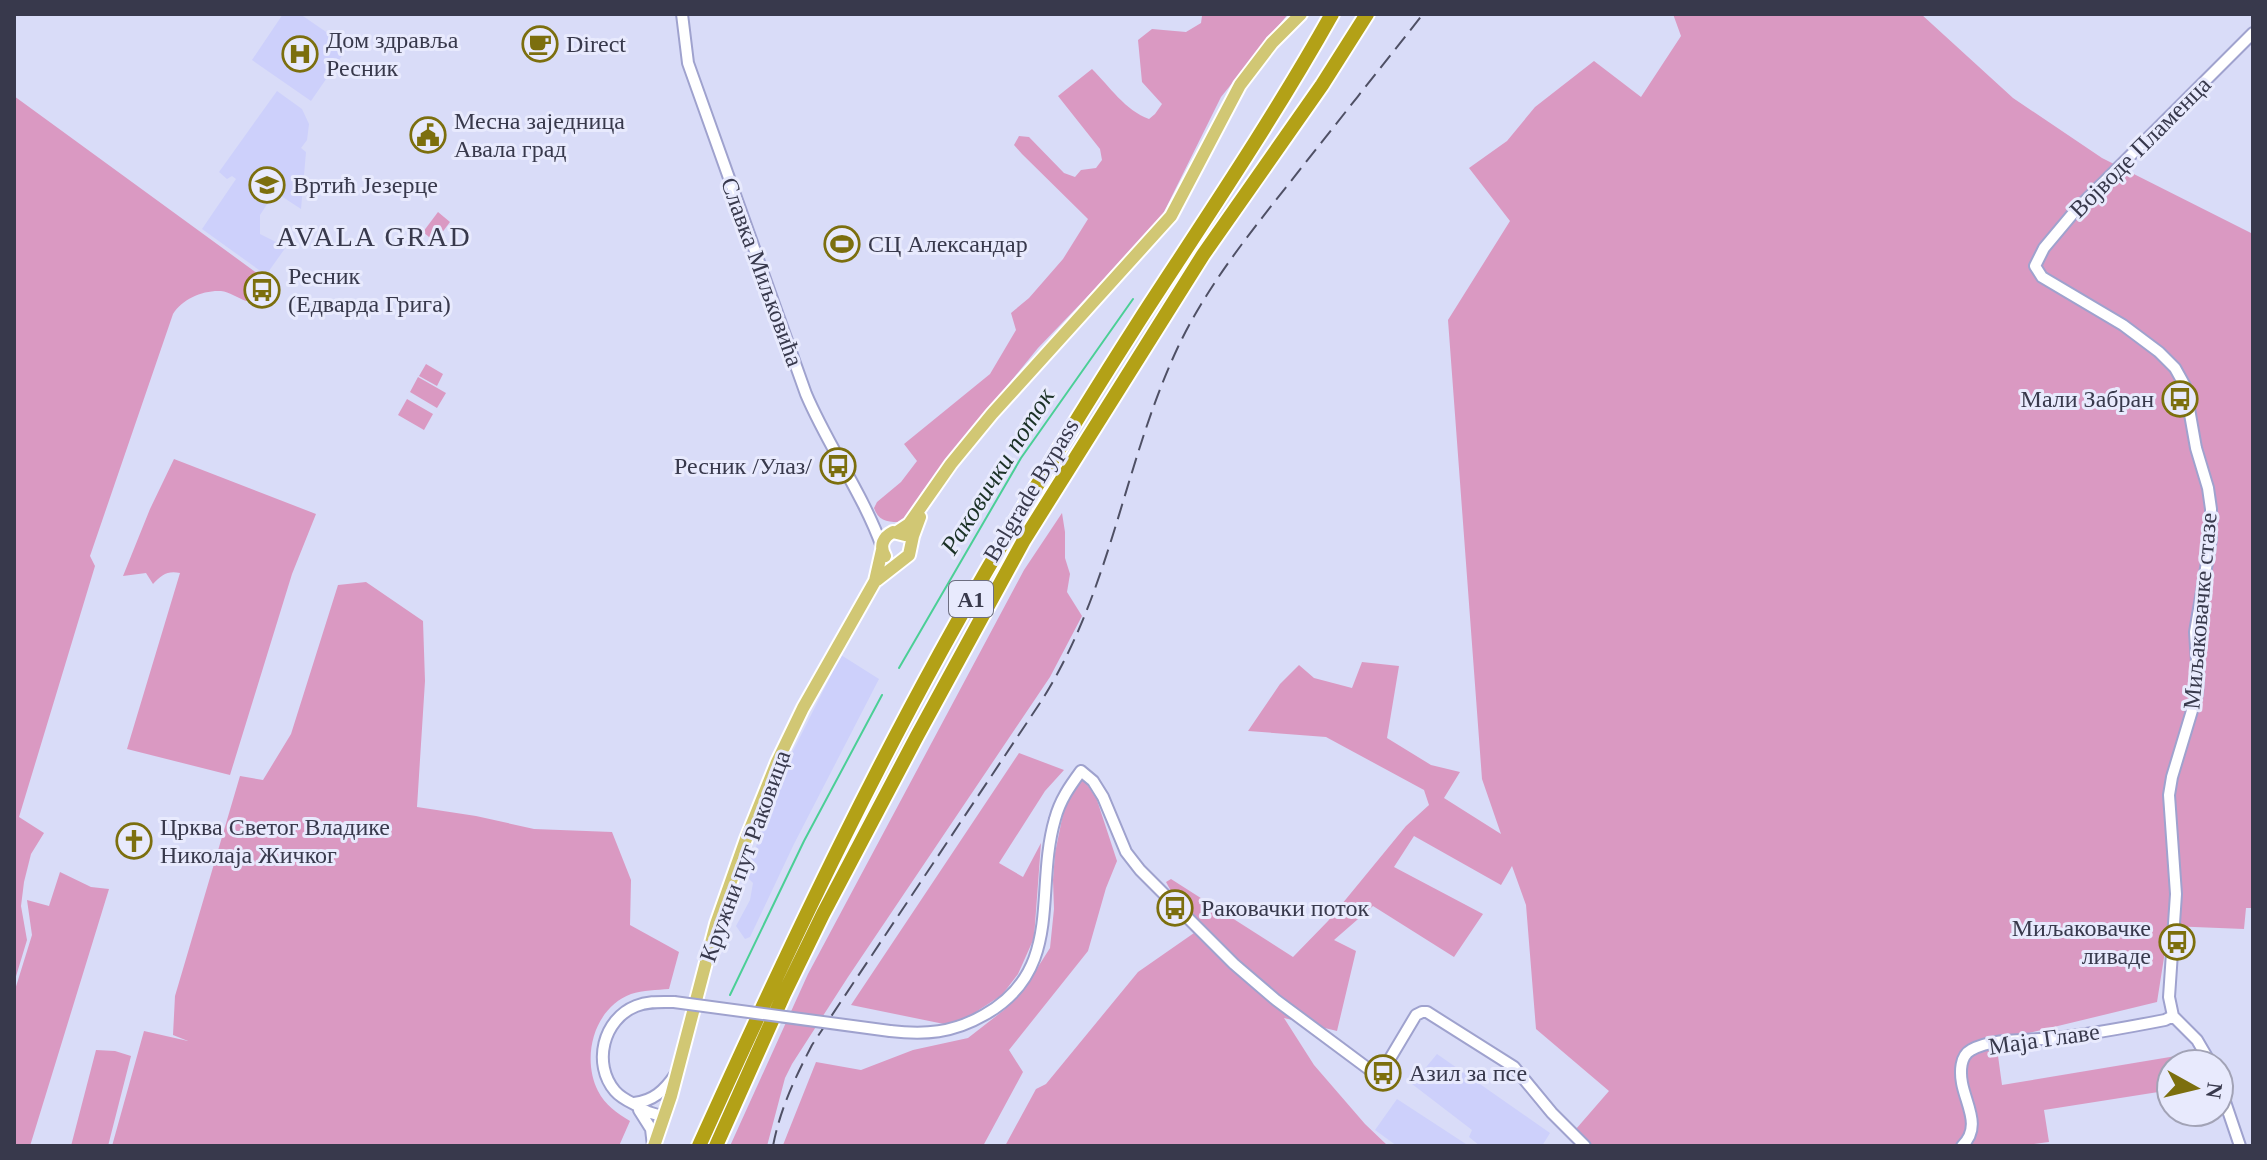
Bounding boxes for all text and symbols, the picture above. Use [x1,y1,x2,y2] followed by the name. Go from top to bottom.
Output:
[521,25,559,63] cafe icon: Direct
[326,27,459,81] place label: Дом здравља Ресник
[566,31,626,57] place label: Direct
[281,35,319,73] hospital icon: Дом здравља Ресник
[2064,71,2216,223] street label: Војводе Пламенца
[454,108,625,162] place label: Месна заједница Авала град
[409,116,447,154] public building icon: Месна заједница Авала град
[248,166,286,204] school or university icon: Вртић Језерце
[293,172,438,198] place label: Вртић Језерце
[716,174,808,370] street label: Славка Миљковића
[276,221,472,252] district label: AVALA GRAD
[823,225,861,263] sports icon: СЦ Александар
[868,231,1028,257] place label: СЦ Александар
[288,263,451,317] place label: Ресник (Едварда Грига)
[243,271,281,309] bus stop icon: Ресник (Едварда Грига)
[2161,380,2199,418] bus stop icon: Мали Забран
[934,382,1061,561] water label: Раковички поток
[2021,386,2154,412] place label: Мали Забран
[978,414,1084,566] street label: Belgrade Bypass
[819,447,857,485] bus stop icon: Ресник /Улаз/
[674,453,812,479] place label: Ресник /Улаз/
[2178,512,2222,710] street label: Миљаковачке стазе
[949,581,993,617] road number: A1
[695,746,795,965] street label: Кружни пут Раковица
[160,814,390,868] place label: Црква Светог Владике Николаја Жичког
[115,822,153,860] church icon: Црква Светог Владике Николаја Жичког
[1156,889,1194,927] bus stop icon: Раковачки поток
[1201,895,1369,921] place label: Раковачки поток
[2012,915,2151,969] place label: Миљаковачке ливаде
[2158,923,2196,961] bus stop icon: Миљаковачке ливаде
[1987,1018,2101,1060] street label: Маја Главе
[2155,1048,2235,1128] north arrow
[1364,1054,1402,1092] bus stop icon: Азил за псе
[1409,1060,1527,1086] place label: Азил за псе
[2201,1081,2228,1100] text: N

